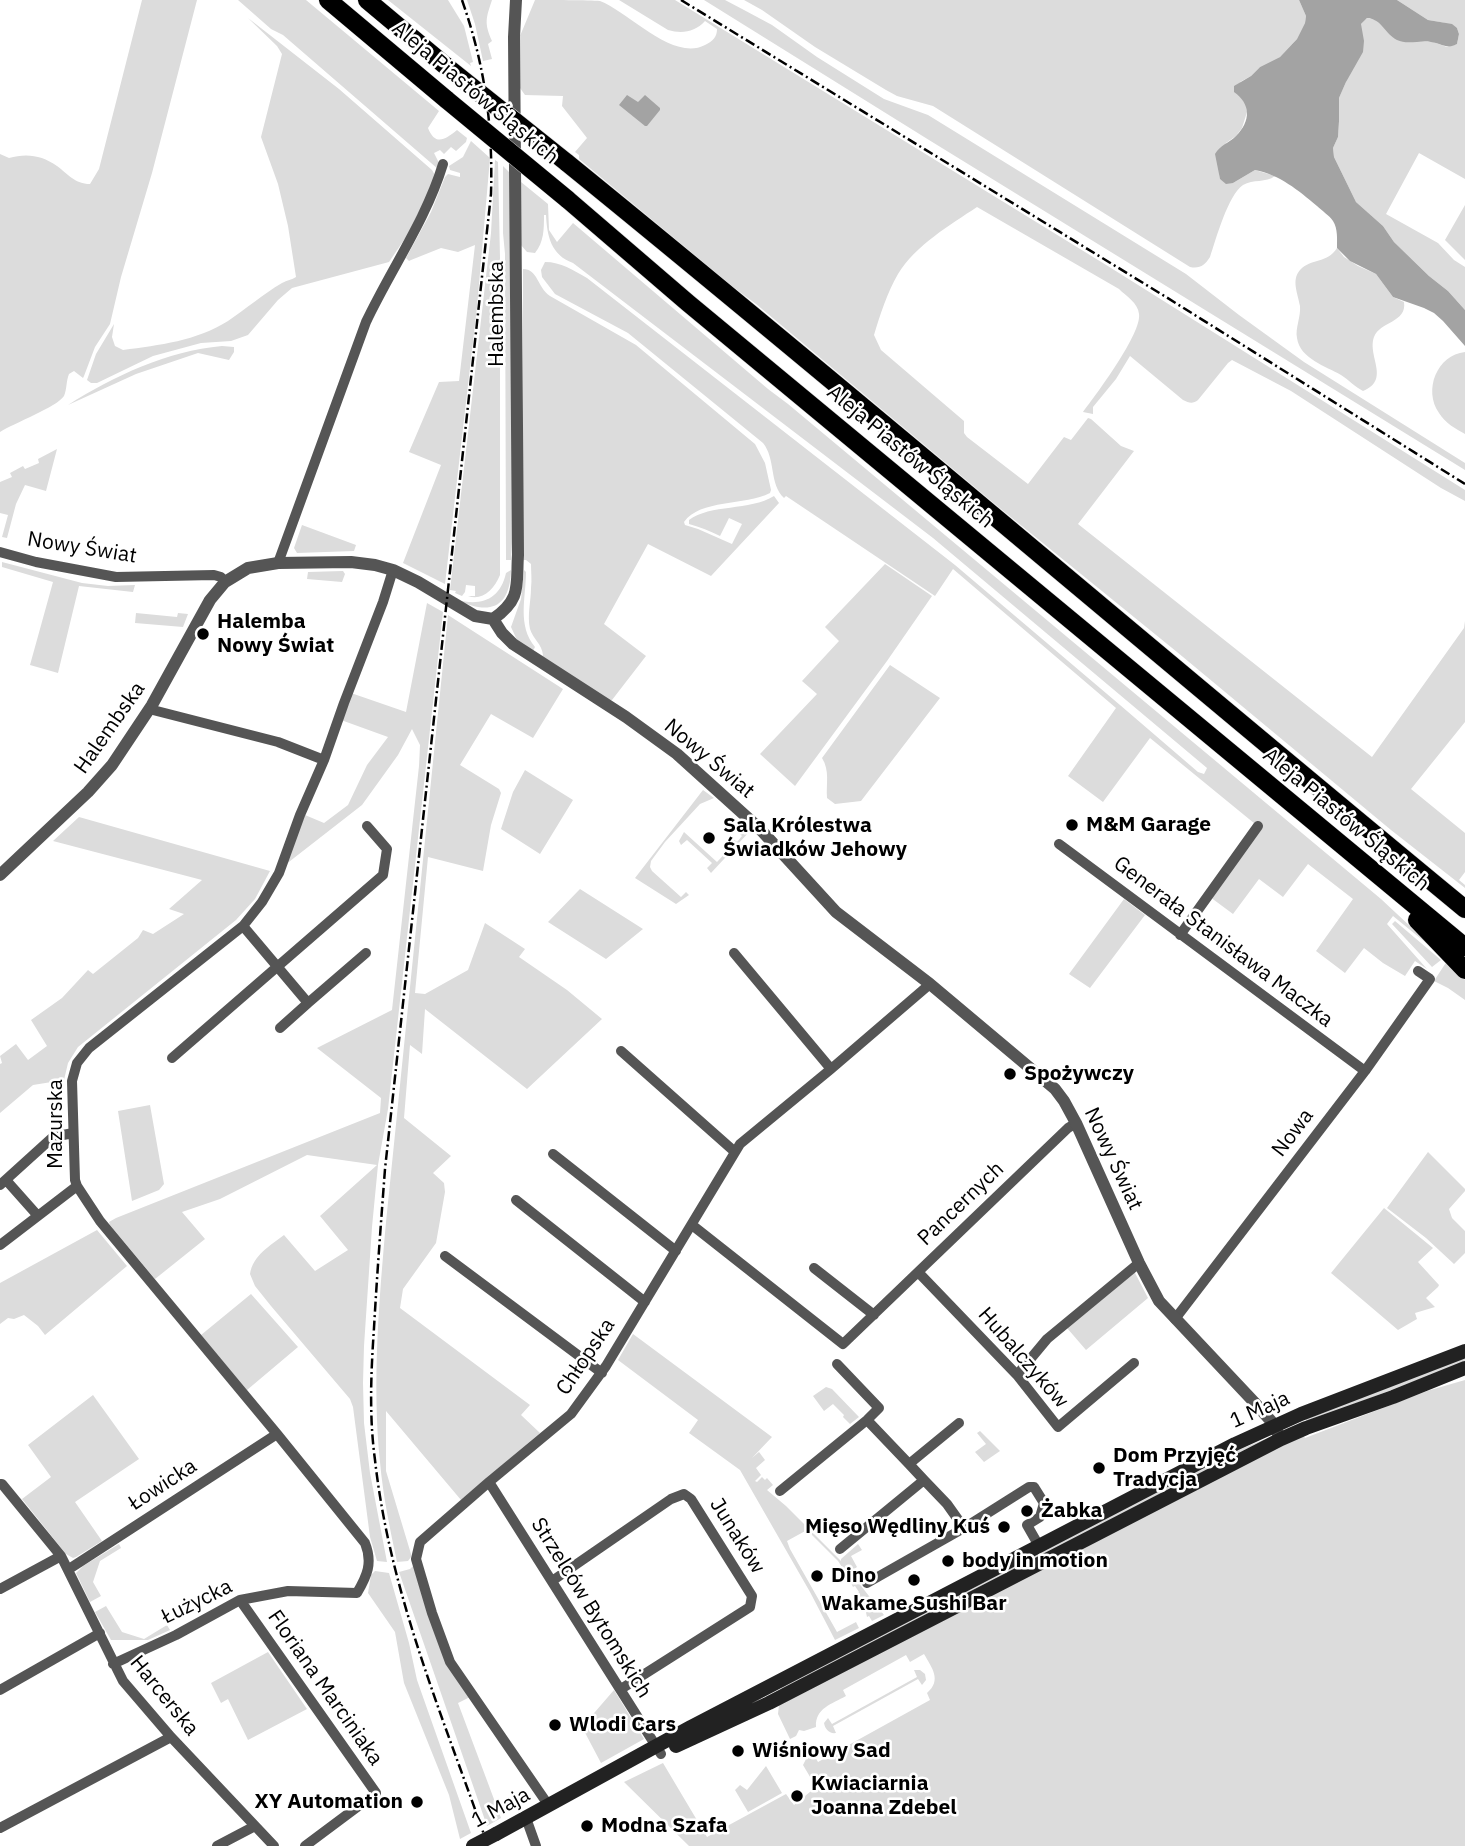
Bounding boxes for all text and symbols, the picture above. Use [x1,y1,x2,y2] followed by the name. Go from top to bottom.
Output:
[387,16,563,170] street label: Aleja Piastów Śląskich
[484,261,510,367] street label: Halembska
[822,380,998,534] street label: Aleja Piastów Śląskich
[26,527,138,569] street label: Nowy Świat
[217,609,334,659] place label: Halemba Nowy Świat
[195,626,211,642] marker: Halemba Nowy Świat
[69,677,151,779] street label: Halembska
[659,714,759,804] street label: Nowy Świat
[1258,743,1434,897] street label: Aleja Piastów Śląskich
[1086,812,1211,838] place label: M&M Garage
[723,813,907,863] place label: Sala Królestwa Świadków Jehowy
[1064,817,1080,833] marker: M&M Garage
[701,830,717,846] marker: Sala Królestwa Świadków Jehowy
[1108,851,1338,1033] street label: Generała Stanisława Maczka
[1024,1061,1134,1087] place label: Spożywczy
[1002,1066,1018,1082] marker: Spożywczy
[43,1079,69,1169] street label: Mazurska
[1078,1104,1148,1214] street label: Nowy Świat
[1267,1104,1319,1162] street label: Nowa
[913,1157,1009,1251] street label: Pancernych
[972,1303,1074,1413] street label: Hubalczyków
[551,1314,621,1400] street label: Chłopska
[1226,1386,1294,1434] street label: 1 Maja
[1113,1443,1236,1493] place label: Dom Przyjęć Tradycja
[124,1454,202,1516] street label: Łowicka
[1091,1460,1107,1476] marker: Dom Przyjęć Tradycja
[704,1494,770,1578] street label: Junaków
[1041,1498,1103,1524] place label: Żabka
[1019,1503,1035,1519] marker: Żabka
[525,1513,657,1703] street label: Strzelców Bytomskich
[805,1514,990,1540] place label: Mięso Wędliny Kuś
[996,1519,1012,1535] marker: Mięso Wędliny Kuś
[962,1548,1108,1574] place label: body in motion
[940,1553,956,1569] marker: body in motion
[831,1563,876,1589] place label: Dino
[809,1568,825,1584] marker: Dino
[906,1572,922,1588] marker: Wakame Sushi Bar
[158,1574,236,1630] street label: Łużycka
[821,1591,1007,1617] place label: Wakame Sushi Bar
[262,1606,388,1770] street label: Floriana Marciniaka
[124,1651,204,1741] street label: Harcerska
[569,1712,676,1738] place label: Wlodi Cars
[547,1717,563,1733] marker: Wlodi Cars
[752,1738,891,1764] place label: Wiśniowy Sad
[730,1743,746,1759] marker: Wiśniowy Sad
[811,1771,957,1821] place label: Kwiaciarnia Joanna Zdebel
[468,1782,534,1834] street label: 1 Maja
[789,1788,805,1804] marker: Kwiaciarnia Joanna Zdebel
[255,1789,403,1815] place label: XY Automation
[409,1794,425,1810] marker: XY Automation
[601,1813,728,1839] place label: Modna Szafa
[579,1818,595,1834] marker: Modna Szafa

